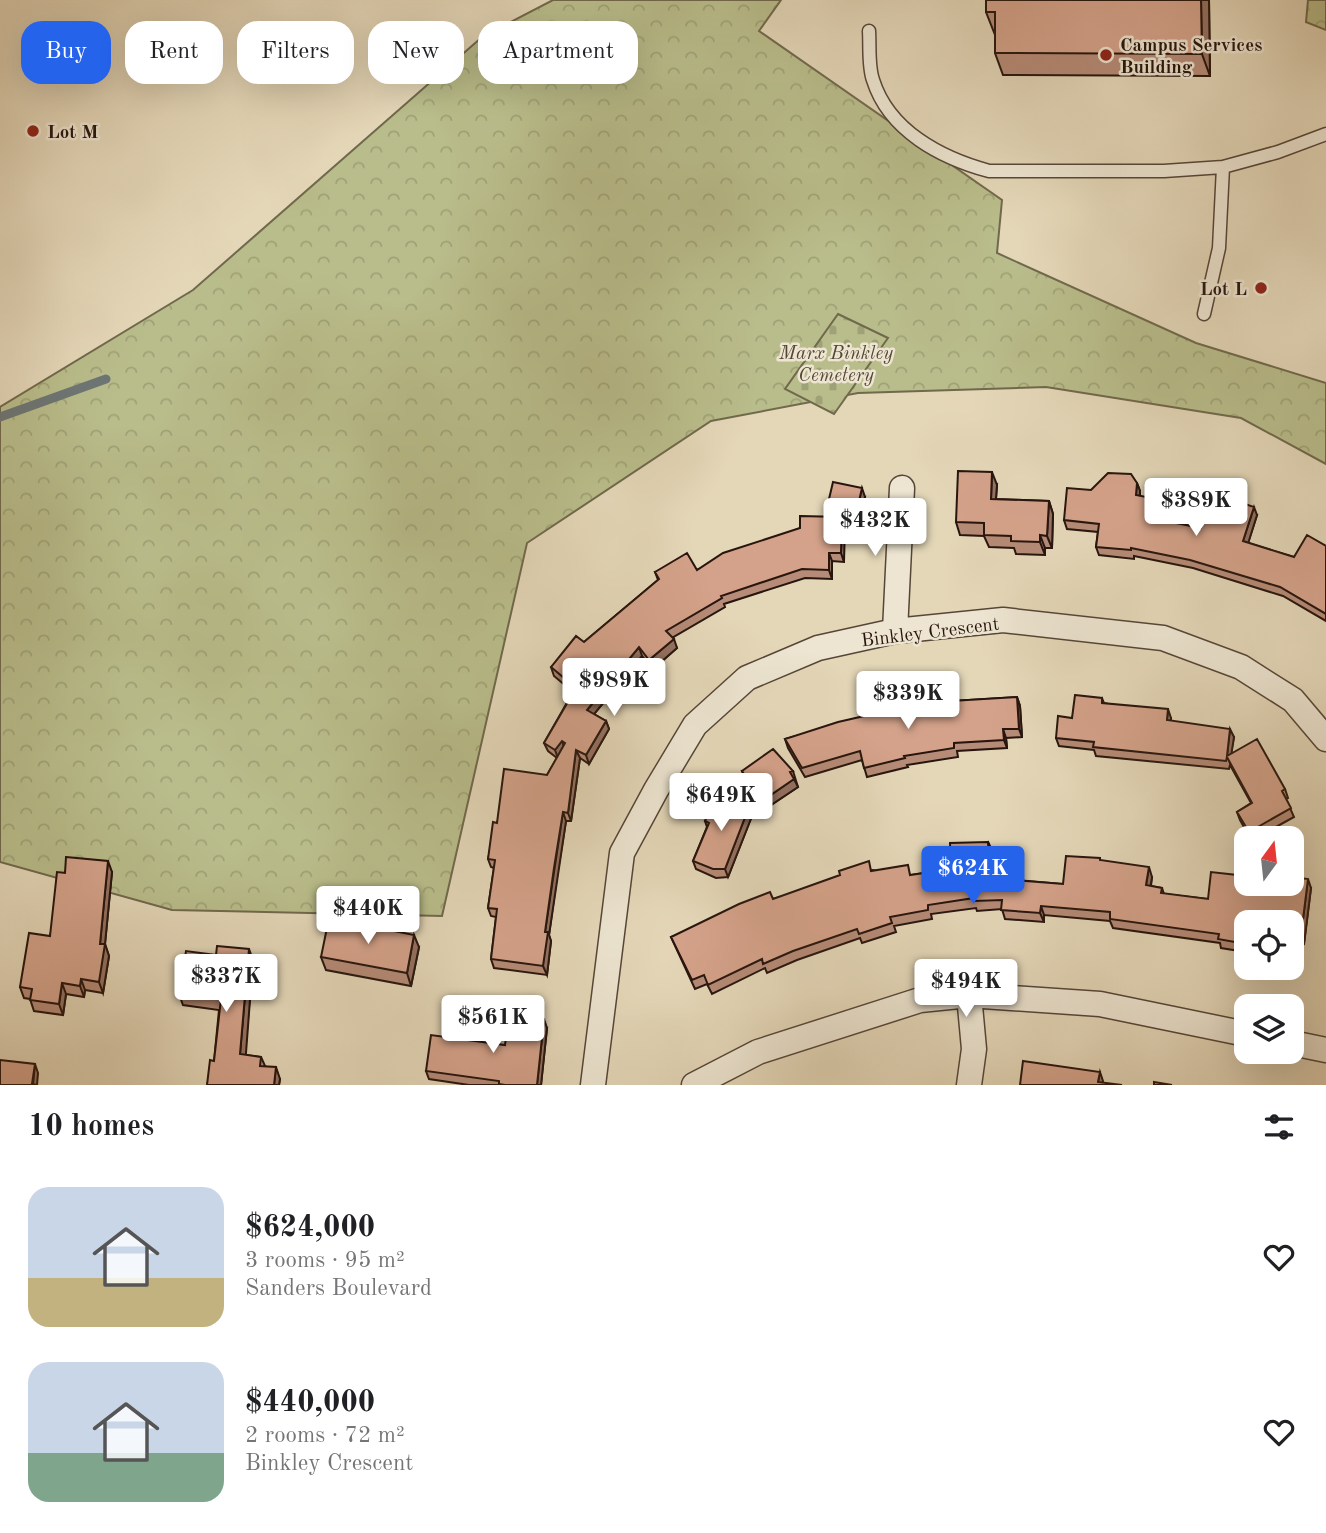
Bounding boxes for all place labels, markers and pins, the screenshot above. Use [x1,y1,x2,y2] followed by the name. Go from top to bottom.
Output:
[1120,37,1262,78] place label: Campus Services Building
[1098,47,1114,63] marker: Campus Services Building
[25,123,41,139] marker: Lot M
[47,124,99,143] place label: Lot M
[1253,280,1269,296] marker: Lot L
[1200,281,1247,300] place label: Lot L
[1147,478,1245,538] pin: $389K
[826,498,924,558] pin: $432K
[565,658,663,718] pin: $989K
[859,672,957,731] pin: $339K
[672,774,770,833] pin: $649K
[924,846,1022,906] pin: $624K
[319,886,417,946] pin: $440K
[177,954,275,1014] pin: $337K
[917,960,1015,1019] pin: $494K
[444,996,542,1055] pin: $561K

